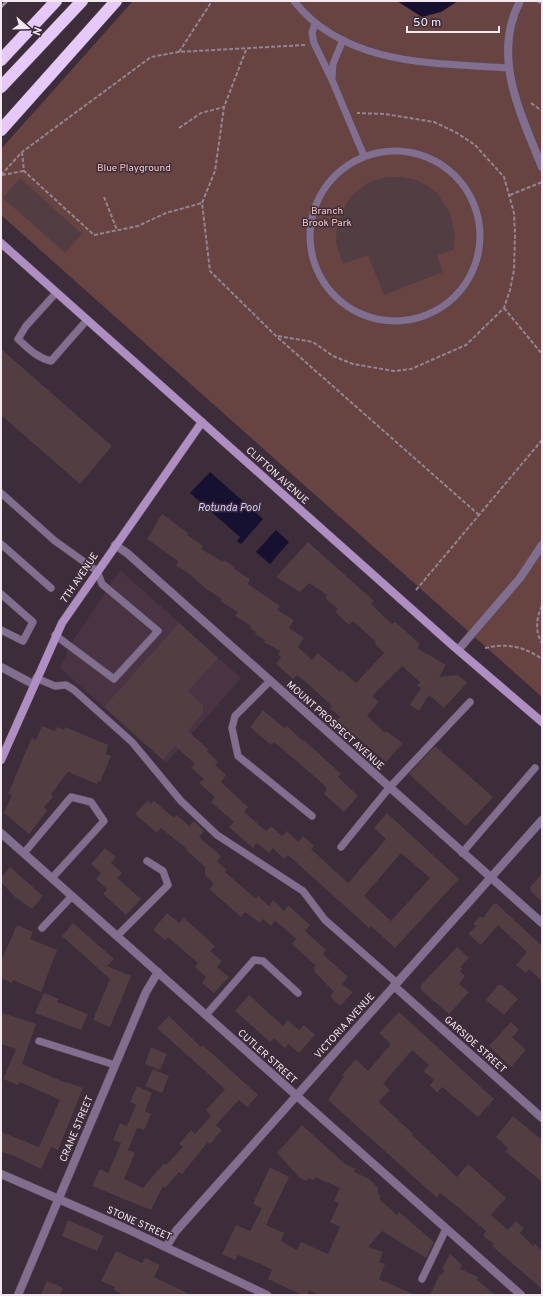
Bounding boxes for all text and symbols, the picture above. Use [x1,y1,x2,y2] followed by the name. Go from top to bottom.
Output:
[8,8,48,48] north arrow
[407,8,499,34] scale bar
[413,15,441,31] text: 50 m
[29,25,44,37] text: N
[97,162,171,175] park label: Blue Playground
[302,205,352,230] park label: Branch Brook Park
[243,444,311,508] street label: CLIFTON AVENUE
[198,501,262,515] water label: Rotunda Pool
[58,550,102,606] street label: 7TH AVENUE
[283,679,387,773] street label: MOUNT PROSPECT AVENUE
[312,990,378,1062] street label: VICTORIA AVENUE
[441,1014,509,1077] street label: GARSIDE STREET
[235,1027,300,1087] street label: CUTLER STREET
[57,1094,97,1164] street label: CRANE STREET
[104,1204,174,1244] street label: STONE STREET

